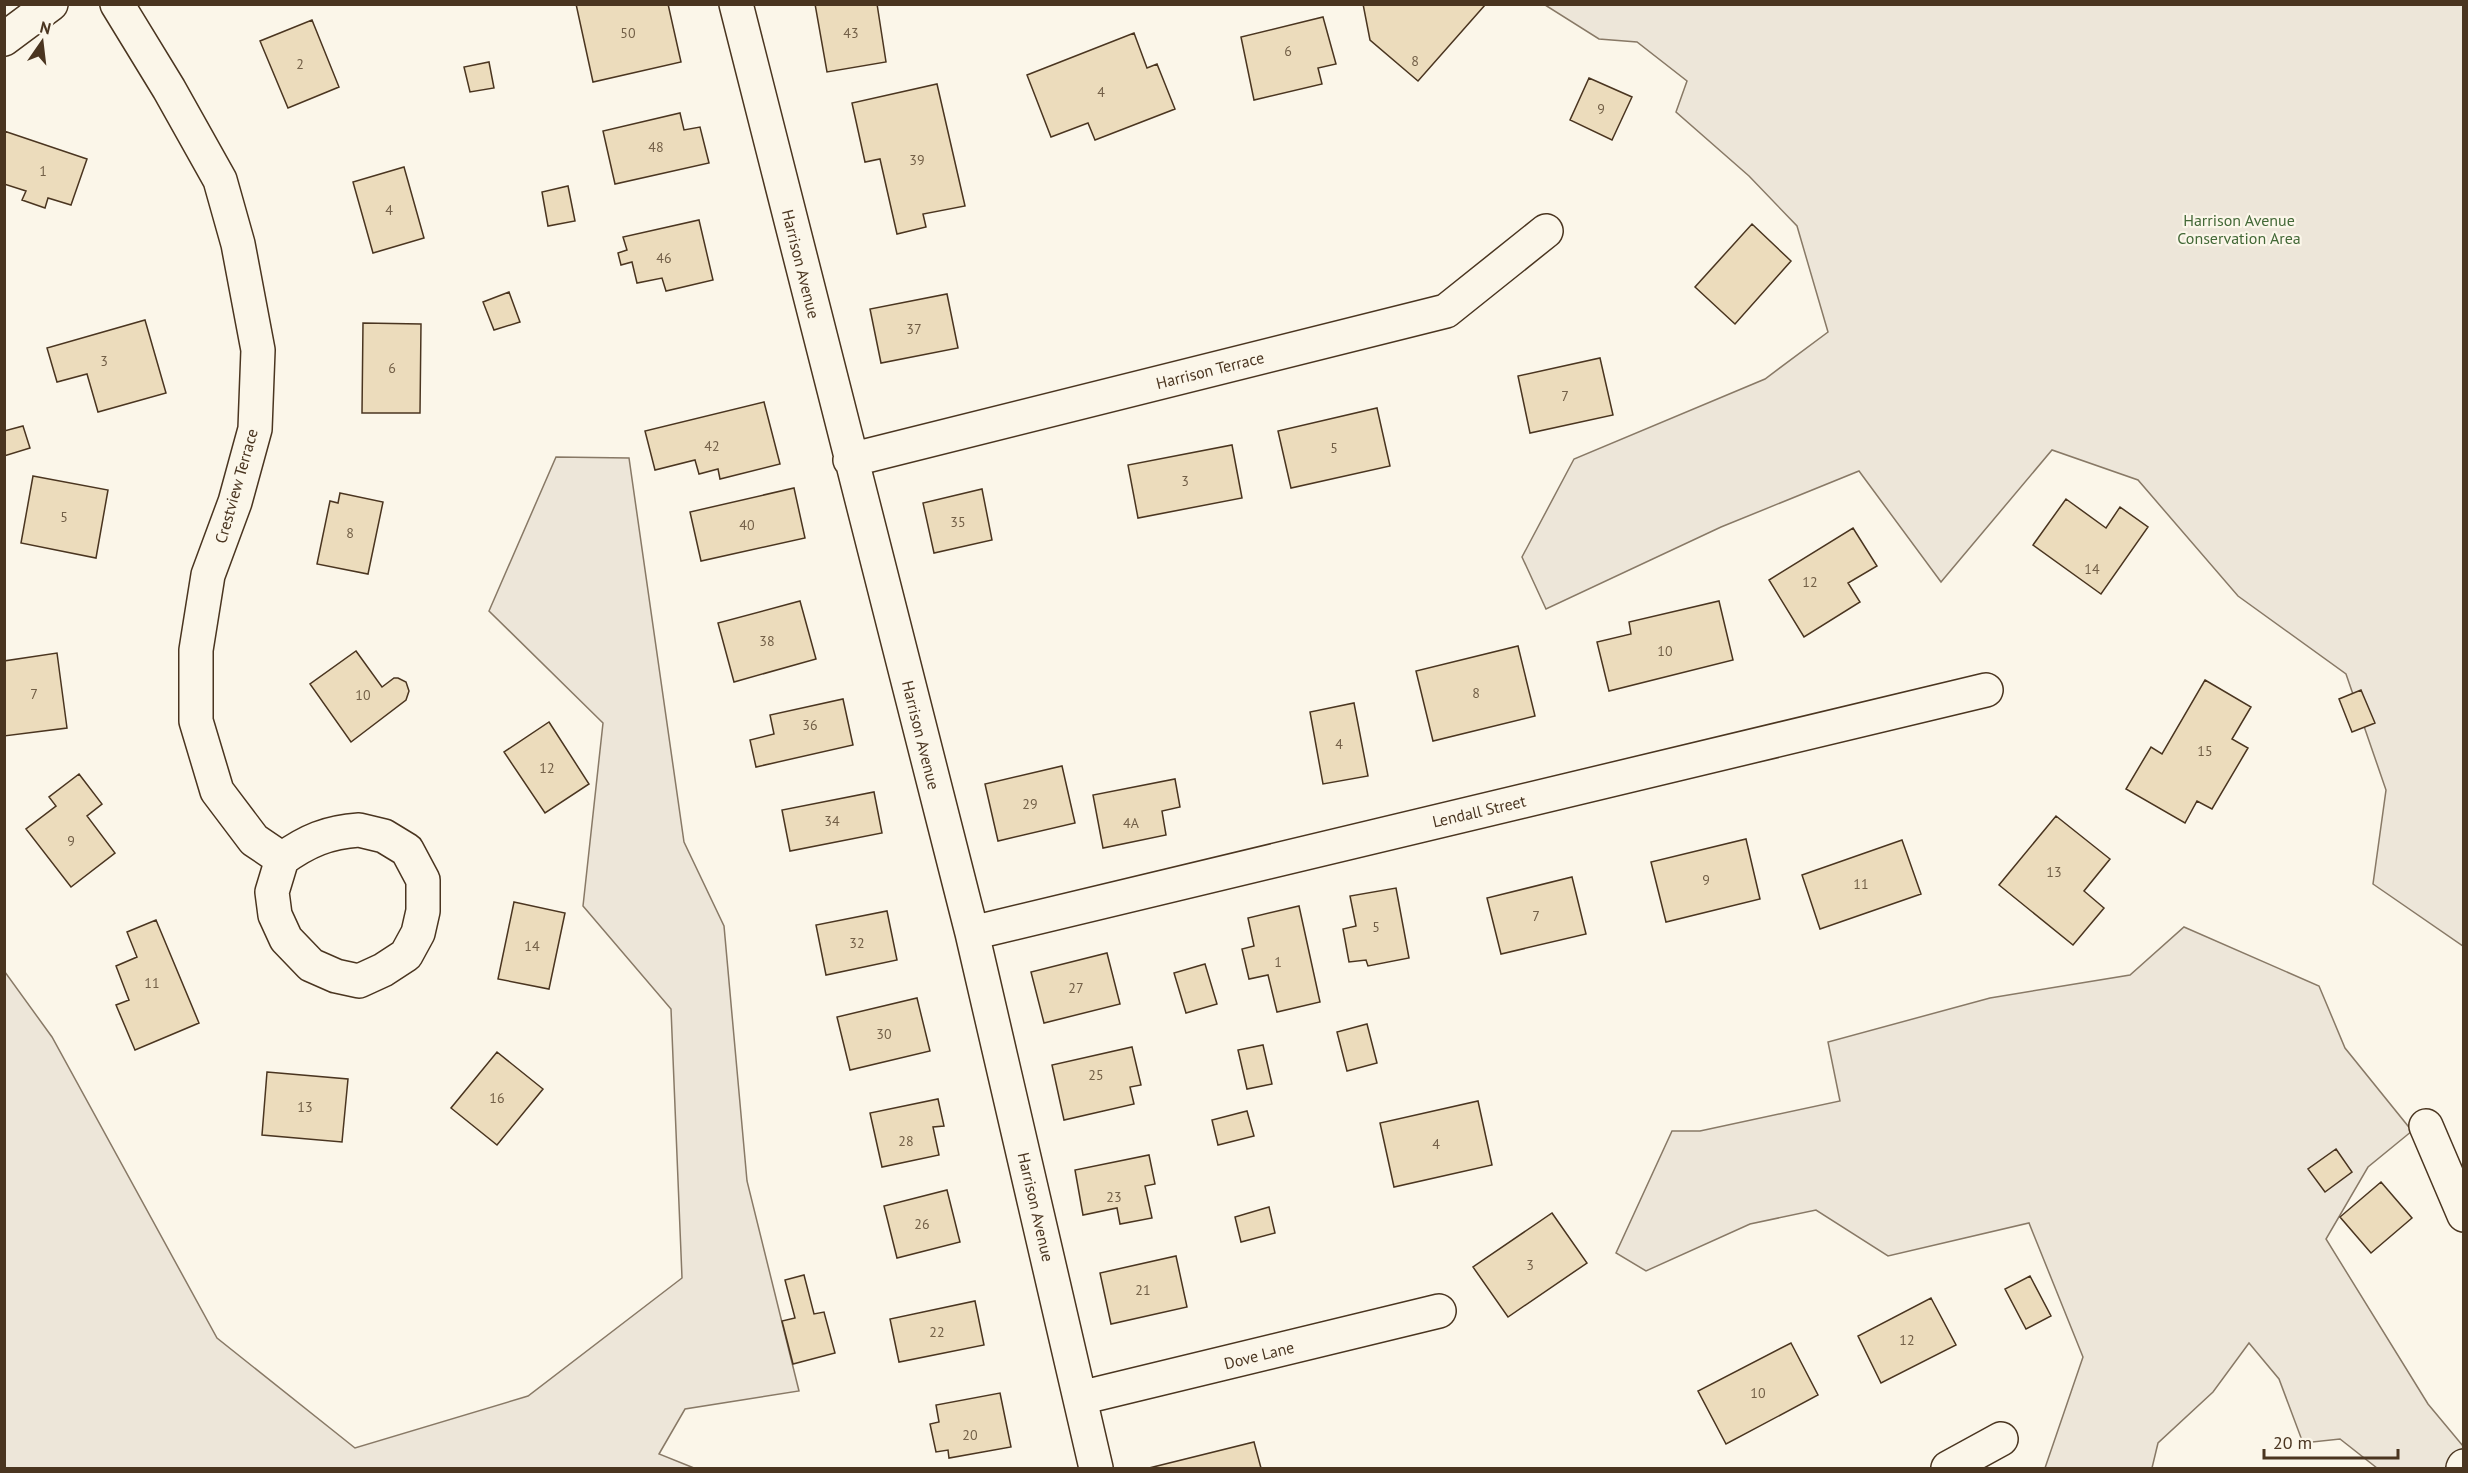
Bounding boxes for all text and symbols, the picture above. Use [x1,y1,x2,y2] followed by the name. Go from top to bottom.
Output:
[12,12,72,72] north arrow
[38,16,53,38] text: N
[620,24,636,42] house number: 50
[843,24,859,42] house number: 43
[1284,42,1292,60] house number: 6
[1411,52,1419,70] house number: 8
[296,55,304,73] house number: 2
[1097,83,1105,101] house number: 4
[1597,100,1605,118] house number: 9
[648,138,664,156] house number: 48
[909,151,925,169] house number: 39
[39,162,47,180] house number: 1
[385,201,393,219] house number: 4
[778,207,824,321] street label: Harrison Avenue
[2177,210,2301,248] park label: Harrison Avenue Conservation Area
[656,249,672,267] house number: 46
[906,320,922,338] house number: 37
[1154,347,1266,393] street label: Harrison Terrace
[100,352,108,370] house number: 3
[388,359,396,377] house number: 6
[1561,387,1569,405] house number: 7
[210,426,262,546] street label: Crestview Terrace
[704,437,720,455] house number: 42
[1330,439,1338,457] house number: 5
[1181,472,1189,490] house number: 3
[60,508,68,526] house number: 5
[950,513,966,531] house number: 35
[739,516,755,534] house number: 40
[346,524,354,542] house number: 8
[2084,560,2100,578] house number: 14
[1802,573,1818,591] house number: 12
[759,632,775,650] house number: 38
[1657,642,1673,660] house number: 10
[898,678,944,792] street label: Harrison Avenue
[1472,684,1480,702] house number: 8
[30,685,38,703] house number: 7
[355,686,371,704] house number: 10
[802,716,818,734] house number: 36
[1335,735,1343,753] house number: 4
[2197,742,2213,760] house number: 15
[539,759,555,777] house number: 12
[1430,790,1528,831] street label: Lendall Street
[1022,795,1038,813] house number: 29
[824,812,840,830] house number: 34
[1123,814,1140,832] house number: 4A
[67,832,75,850] house number: 9
[2046,863,2062,881] house number: 13
[1702,871,1710,889] house number: 9
[1853,875,1869,893] house number: 11
[1532,907,1540,925] house number: 7
[1372,918,1380,936] house number: 5
[849,934,865,952] house number: 32
[524,937,540,955] house number: 14
[1274,953,1282,971] house number: 1
[144,974,160,992] house number: 11
[1068,979,1084,997] house number: 27
[876,1025,892,1043] house number: 30
[1088,1066,1104,1084] house number: 25
[489,1089,505,1107] house number: 16
[297,1098,313,1116] house number: 13
[898,1132,914,1150] house number: 28
[1432,1135,1440,1153] house number: 4
[1014,1150,1058,1264] street label: Harrison Avenue
[1106,1188,1122,1206] house number: 23
[914,1215,930,1233] house number: 26
[1526,1256,1534,1274] house number: 3
[1135,1281,1151,1299] house number: 21
[929,1323,945,1341] house number: 22
[1899,1331,1915,1349] house number: 12
[1222,1337,1296,1373] street label: Dove Lane
[1750,1384,1766,1402] house number: 10
[2264,1422,2398,1460] scale bar
[962,1426,978,1444] house number: 20
[2273,1431,2312,1454] text: 20 m

